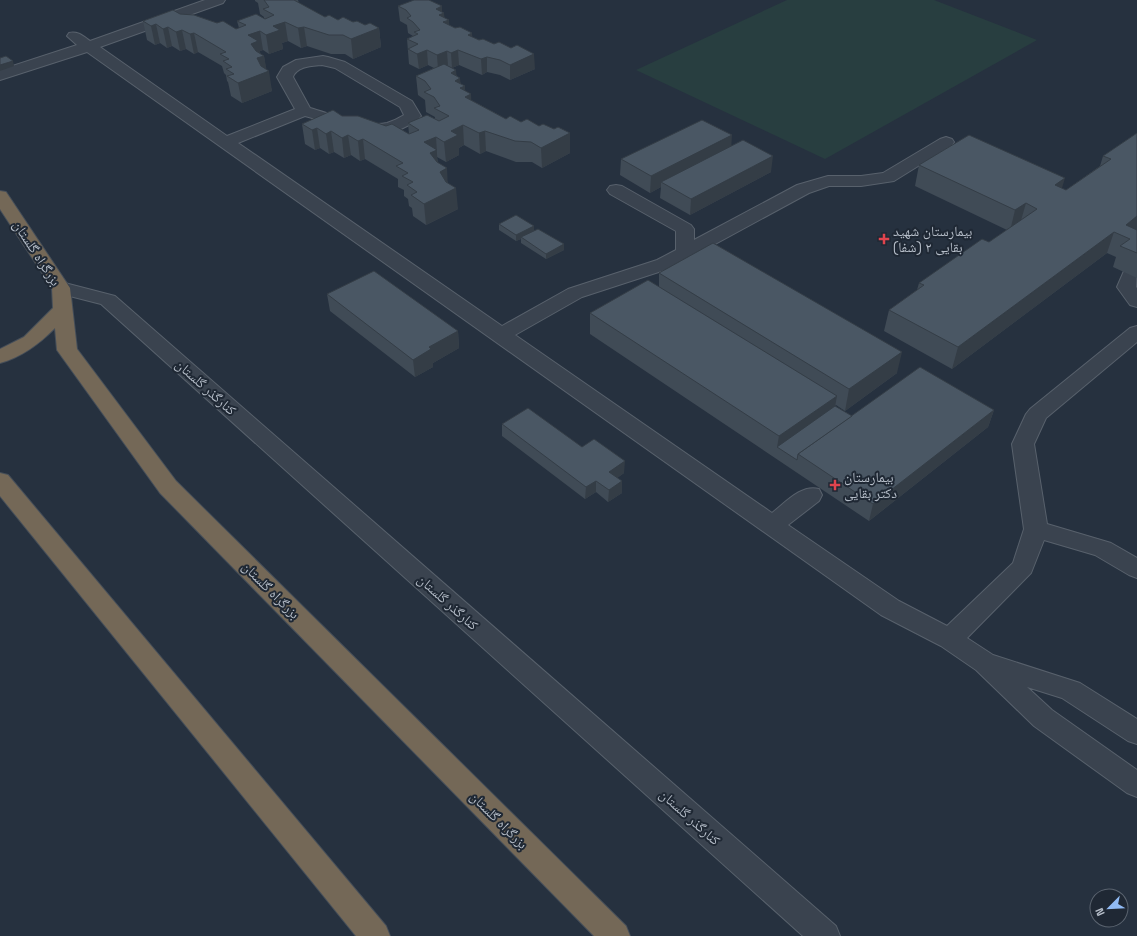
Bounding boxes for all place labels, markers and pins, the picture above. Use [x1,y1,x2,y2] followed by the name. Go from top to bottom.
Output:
[893,222,973,256] place label: بیمارستان شهید بقایی ۲ (شفا)
[878,233,890,245] marker: بیمارستان شهید بقایی ۲ (شفا)
[844,468,897,502] place label: بیمارستان دکتر بقایی
[829,479,841,491] marker: بیمارستان دکتر بقایی

